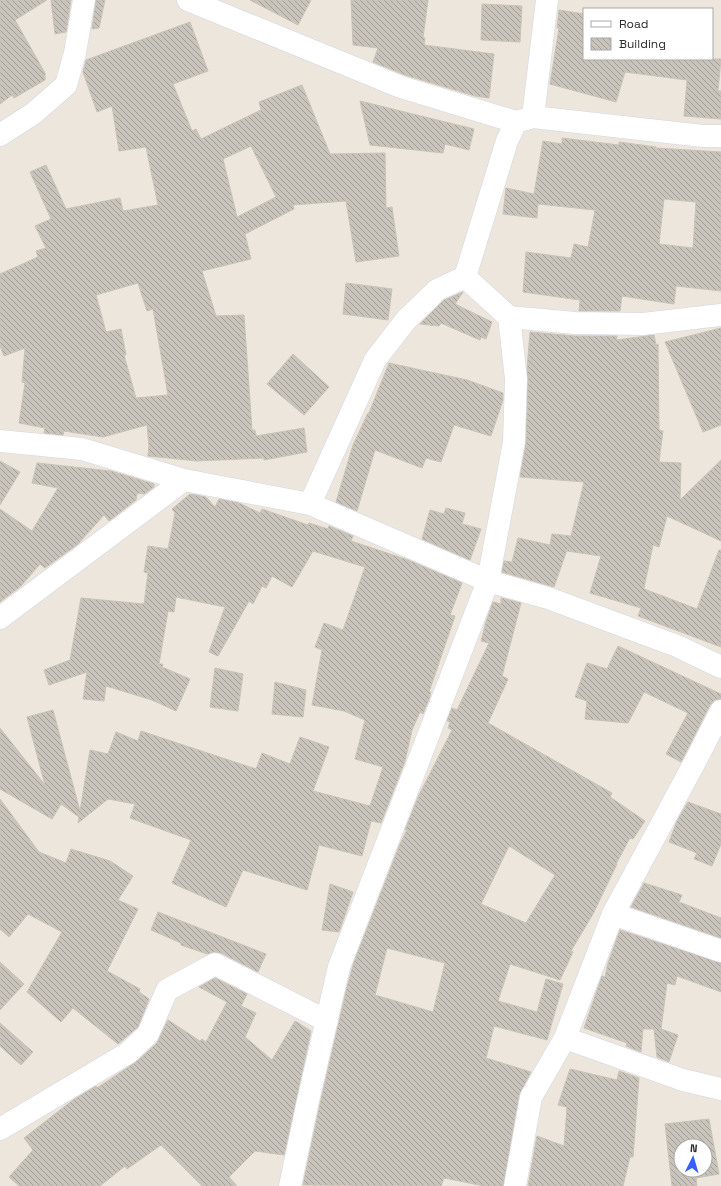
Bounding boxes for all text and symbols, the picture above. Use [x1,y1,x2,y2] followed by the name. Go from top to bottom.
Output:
[583,8,713,60] legend
[619,16,648,32] text: Road
[619,36,666,52] text: Building
[673,1138,713,1178] north arrow
[690,1141,698,1155] text: N

